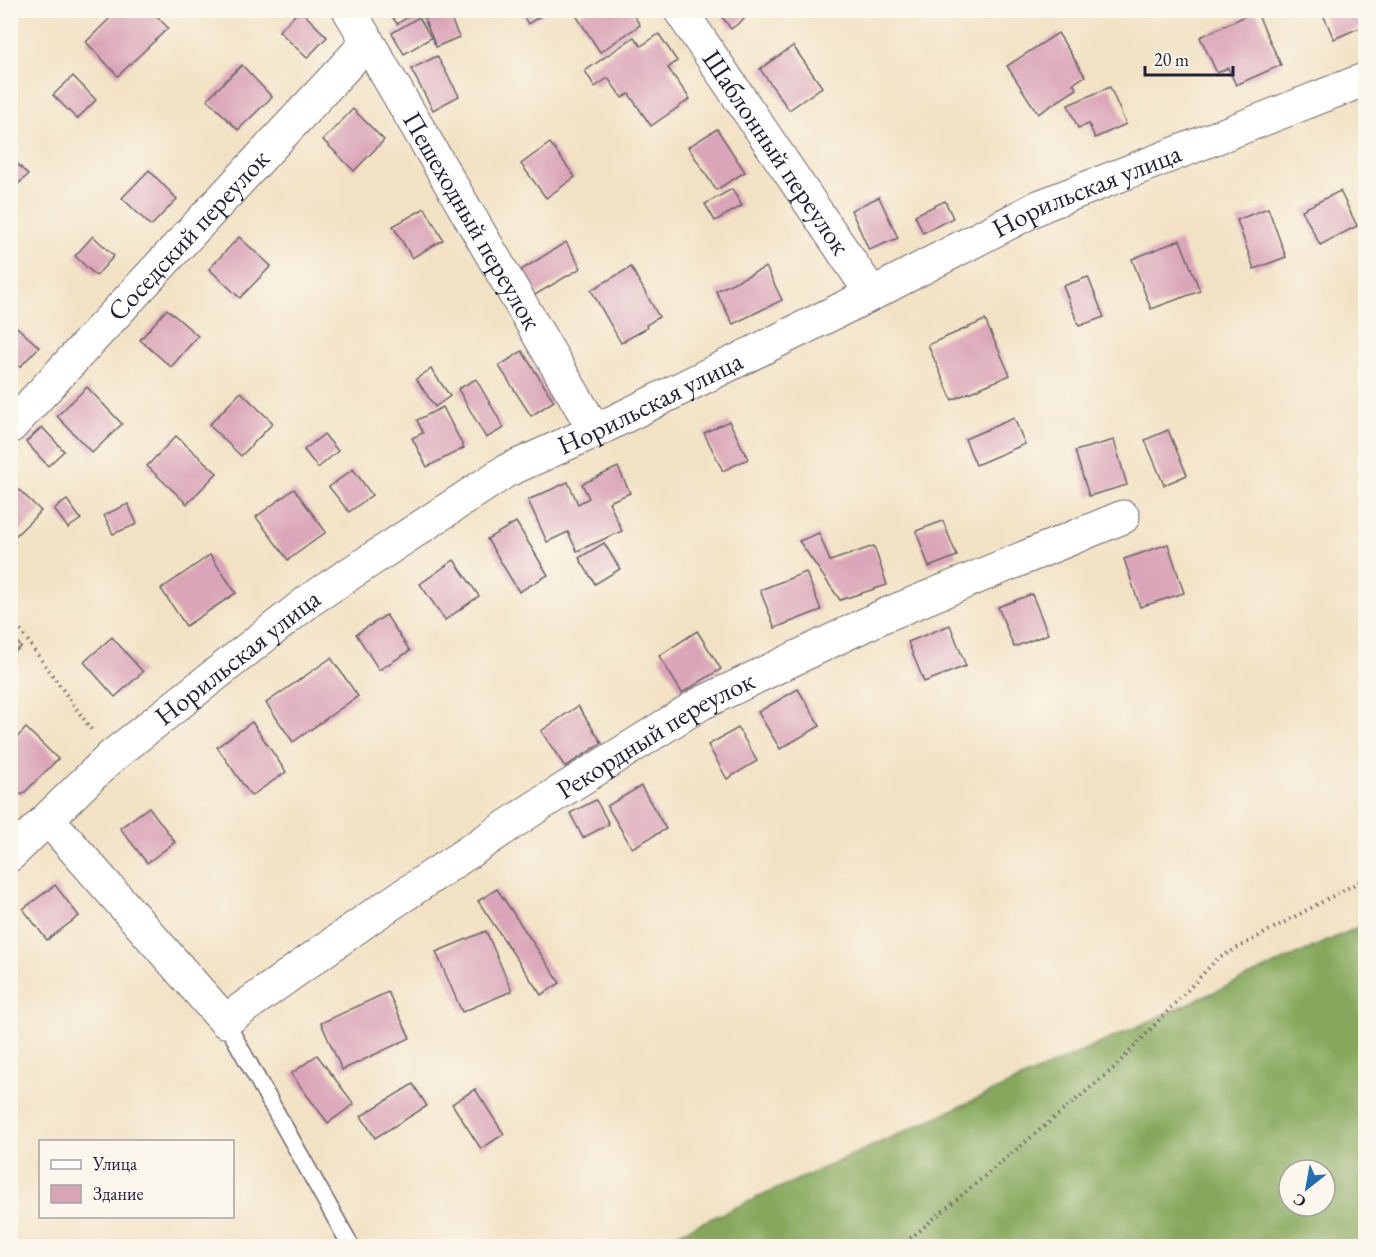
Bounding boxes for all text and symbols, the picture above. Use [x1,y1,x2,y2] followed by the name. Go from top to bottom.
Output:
[1145,39,1234,77] scale bar
[695,43,859,262] street label: Шаблонный переулок
[1154,48,1189,71] text: 20 m
[395,105,550,336] street label: Пешеходный переулок
[986,135,1186,246] street label: Норильская улица
[100,141,277,328] street label: Соседский переулок
[552,343,748,463] street label: Норильская улица
[147,580,327,733] street label: Норильская улица
[550,662,760,807] street label: Рекордный переулок
[39,1140,234,1218] legend
[92,1152,138,1175] text: Улица
[1277,1158,1337,1218] north arrow
[93,1182,143,1205] text: Здание
[1289,1189,1310,1212] text: С

